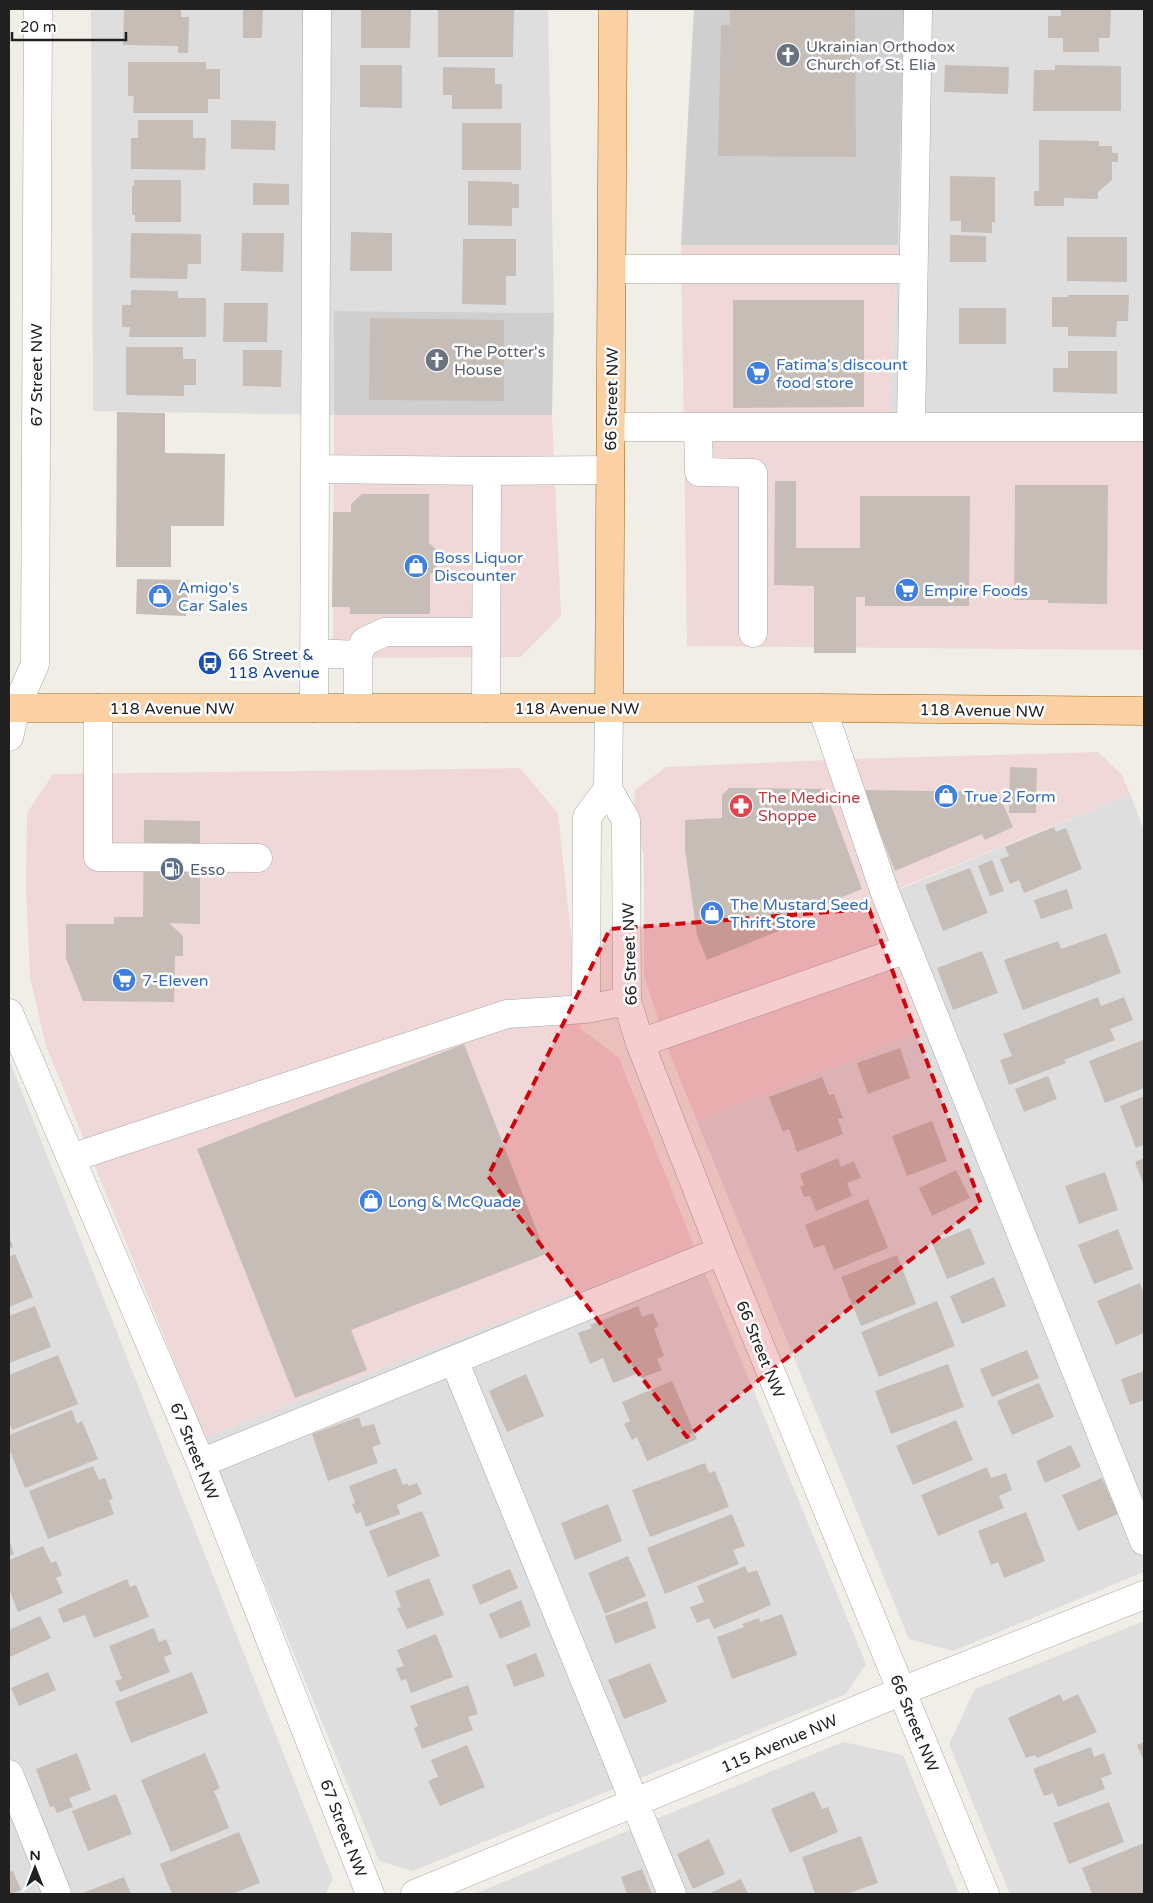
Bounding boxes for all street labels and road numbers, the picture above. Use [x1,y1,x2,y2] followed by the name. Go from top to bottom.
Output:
[27,323,47,427] street label: 67 Street NW
[601,347,623,451] street label: 66 Street NW
[110,699,234,719] street label: 118 Avenue NW
[515,699,639,719] street label: 118 Avenue NW
[919,700,1045,722] street label: 118 Avenue NW
[618,902,642,1006] street label: 66 Street NW
[731,1298,789,1401] street label: 66 Street NW
[165,1400,223,1503] street label: 67 Street NW
[885,1672,943,1775] street label: 66 Street NW
[718,1710,841,1778] street label: 115 Avenue NW
[315,1777,371,1880] street label: 67 Street NW

